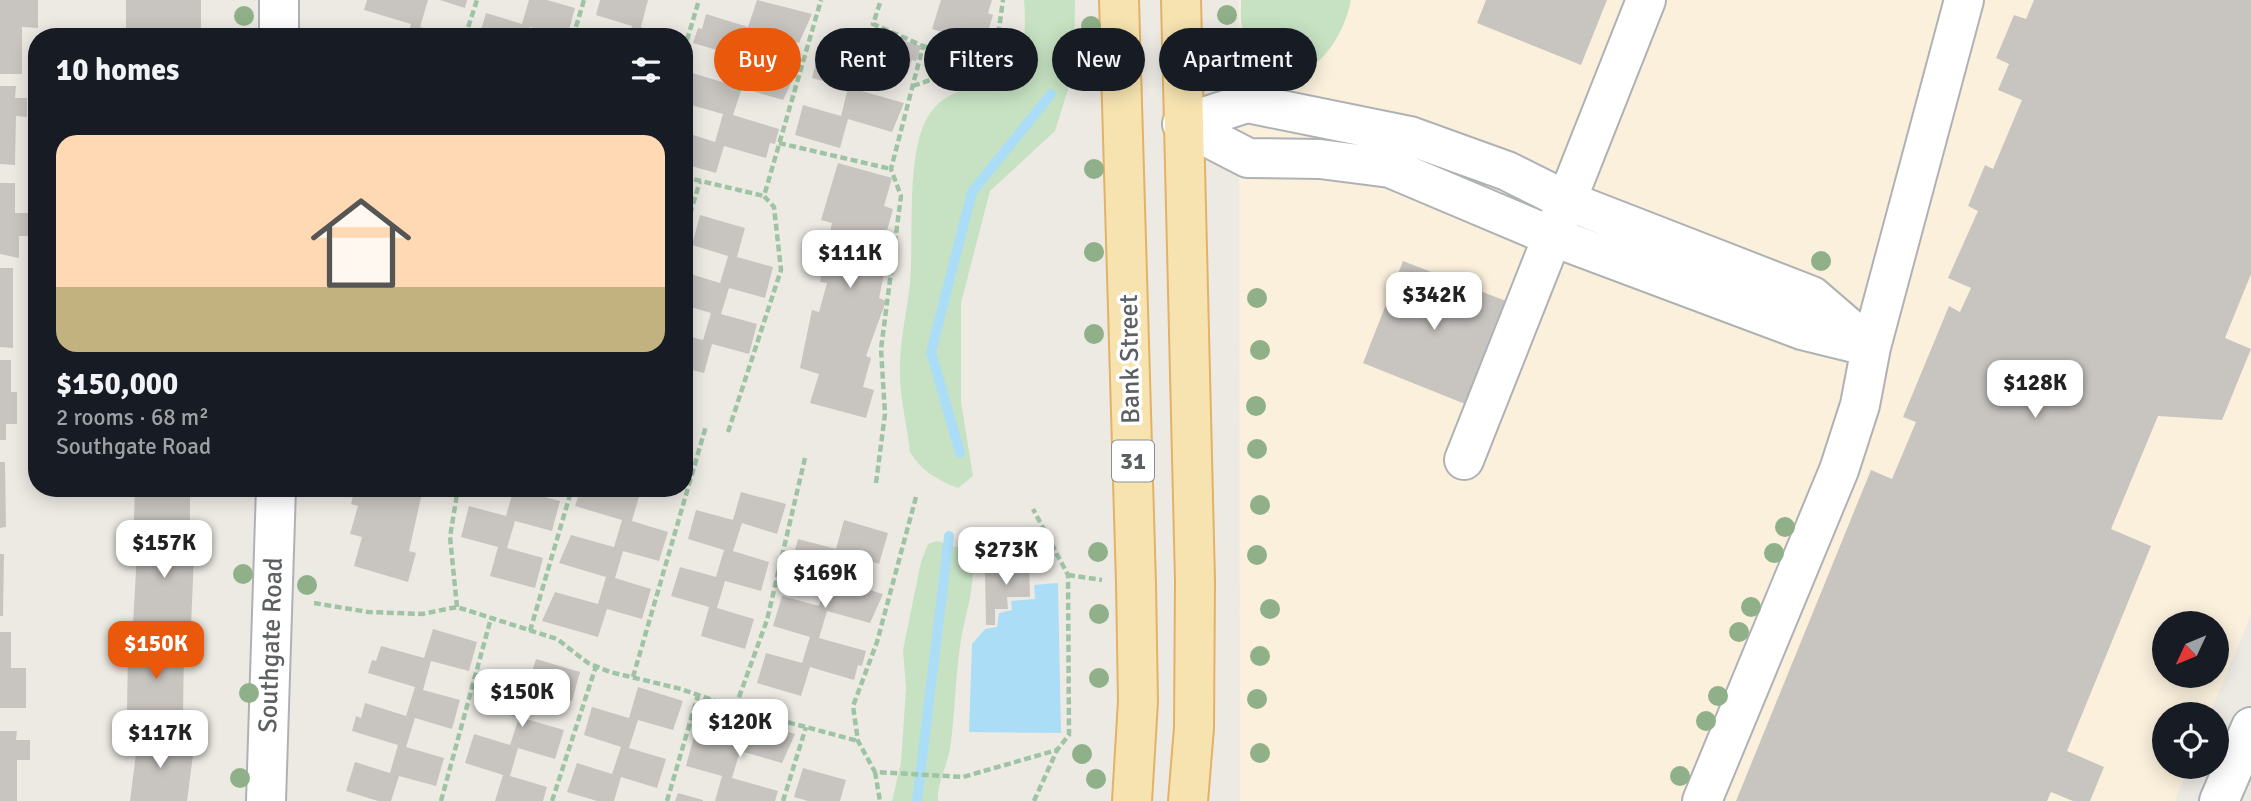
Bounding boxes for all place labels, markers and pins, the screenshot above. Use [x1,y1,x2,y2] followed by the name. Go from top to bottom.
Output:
[801,230,899,290] pin: $111K
[1385,272,1483,332] pin: $342K
[1986,360,2084,420] pin: $128K
[115,520,213,580] pin: $157K
[957,528,1055,587] pin: $273K
[776,550,874,610] pin: $169K
[107,622,205,681] pin: $150K
[473,670,571,729] pin: $150K
[691,700,789,759] pin: $120K
[111,710,209,770] pin: $117K

